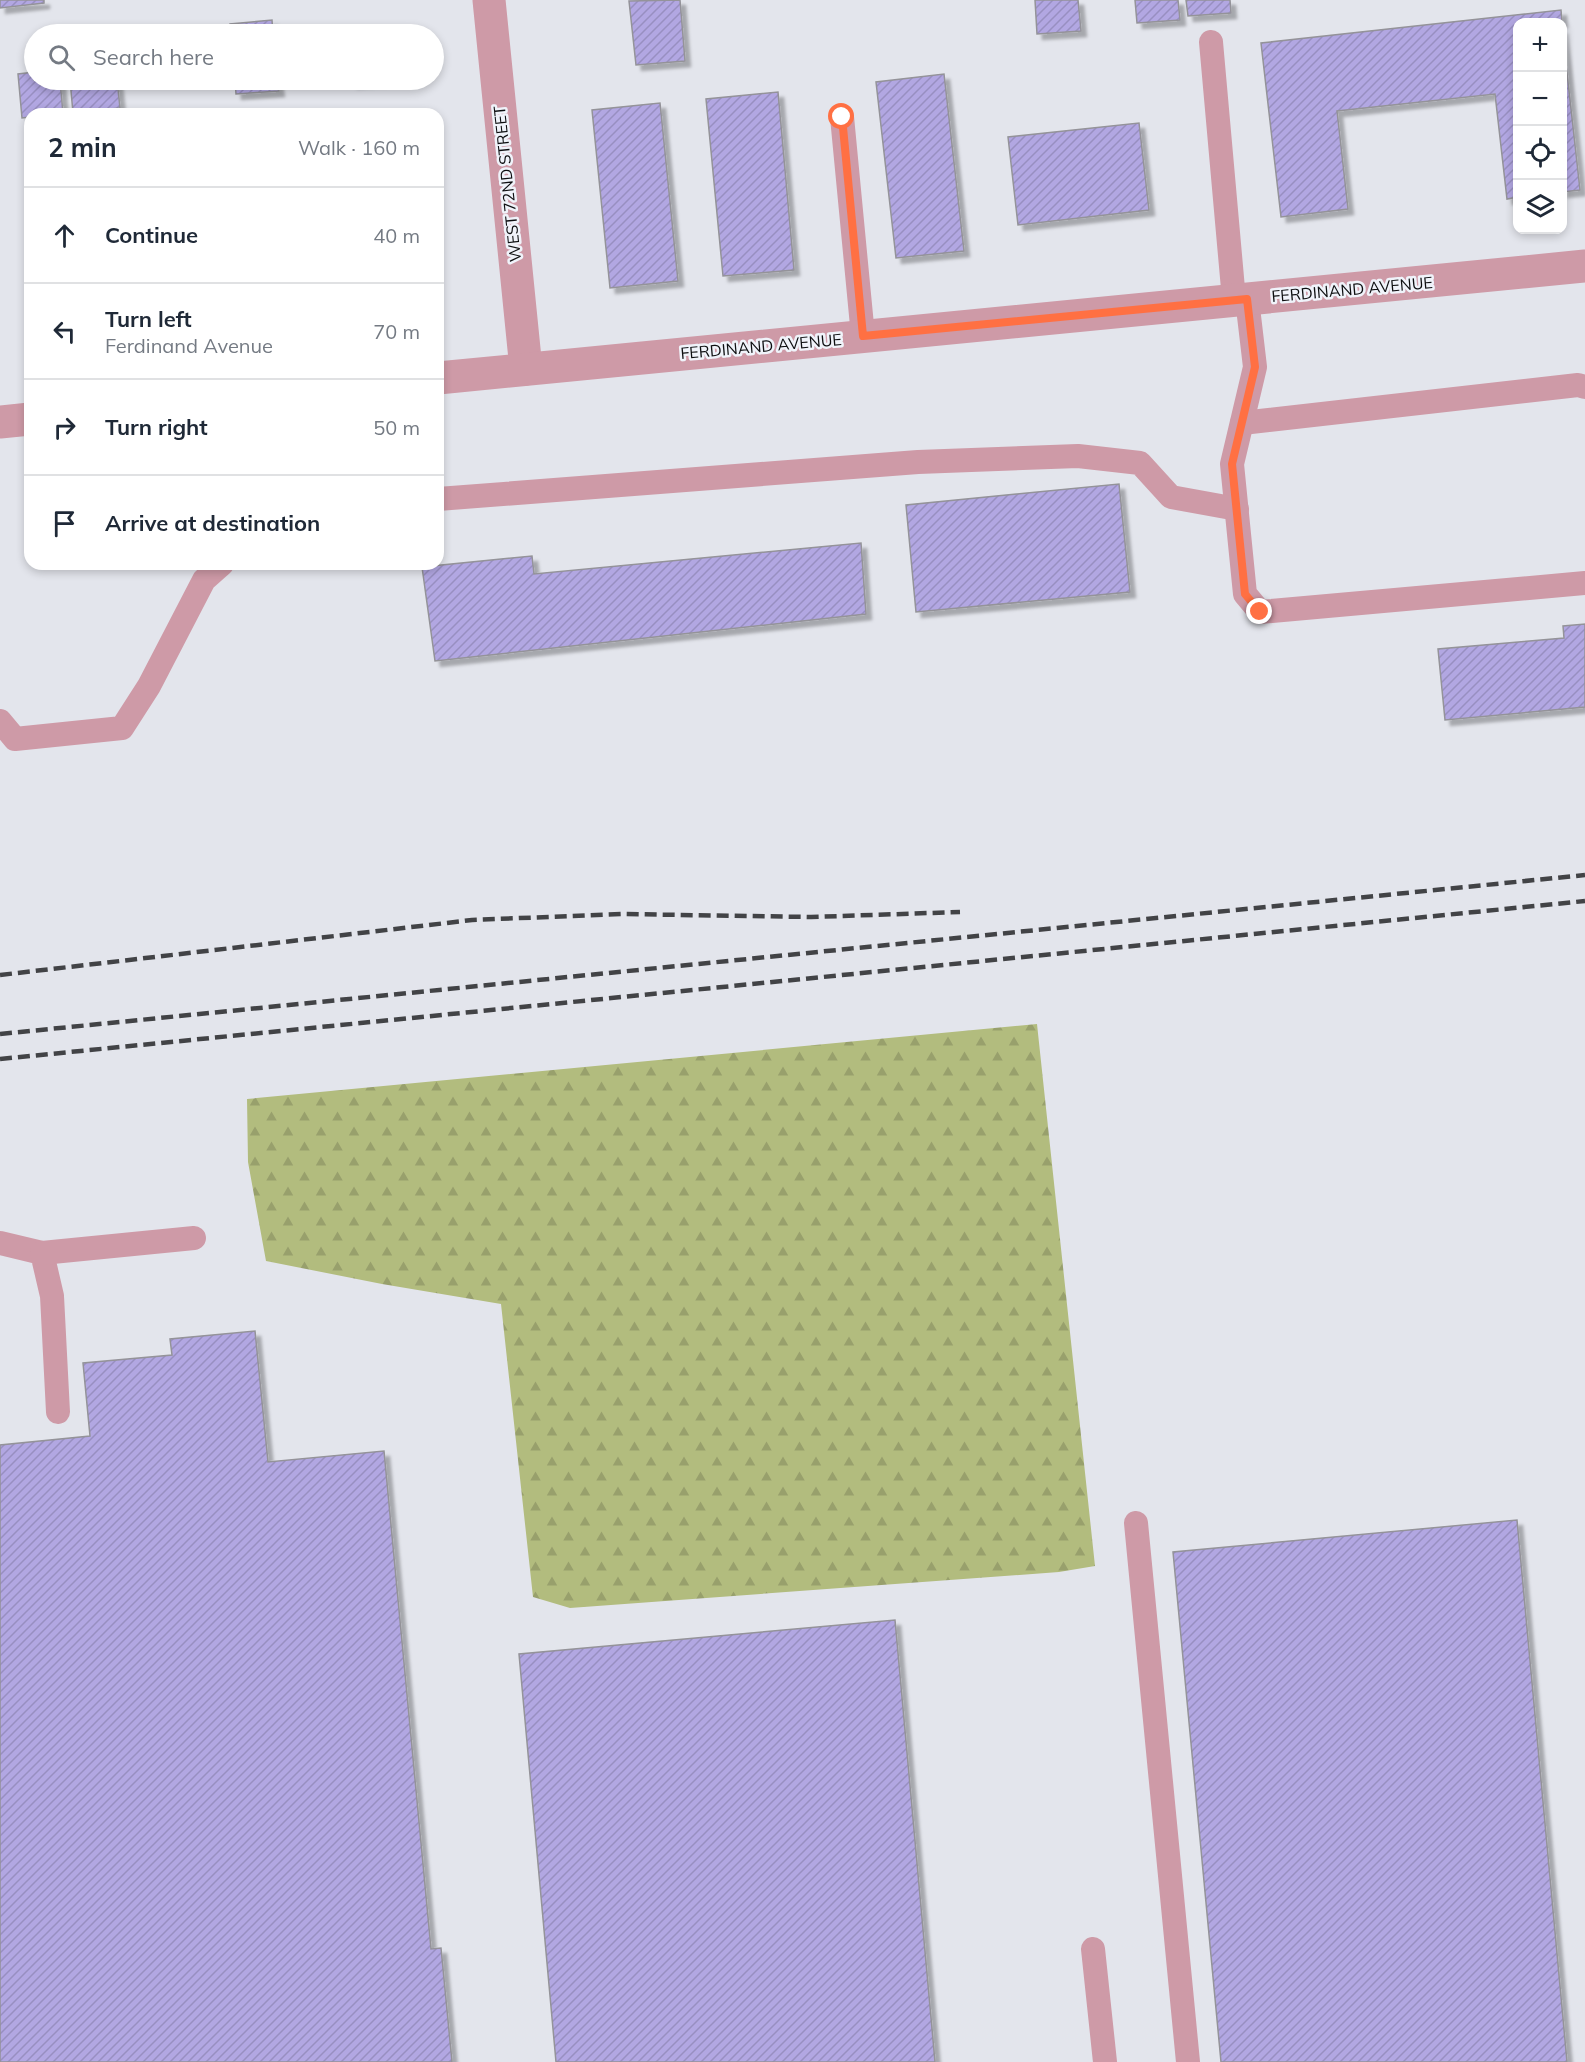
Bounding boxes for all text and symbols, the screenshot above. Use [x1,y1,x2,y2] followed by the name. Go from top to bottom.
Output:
[1513,18,1567,234] map controls
[1513,18,1567,72] button: +
[24,24,444,90] search box
[45,41,78,74] icon: search
[93,43,214,71] text: Search here
[1513,72,1567,126] button: −
[828,103,854,129] route start
[489,105,525,263] street label: WEST 72ND STREET
[1513,126,1567,180] button: locate
[48,131,117,164] text: 2 min
[298,135,420,160] text: Walk · 160 m
[1513,180,1567,234] button: layers
[48,219,81,252] icon: ahead
[105,221,198,249] text: Continue
[373,223,420,248] text: 40 m
[1270,272,1434,306] street label: FERDINAND AVENUE
[105,305,192,333] text: Turn left
[48,315,81,348] icon: left
[373,319,420,344] text: 70 m
[679,329,843,363] street label: FERDINAND AVENUE
[105,333,273,358] text: Ferdinand Avenue
[48,411,81,444] icon: right
[105,413,208,441] text: Turn right
[373,415,420,440] text: 50 m
[48,507,81,540] icon: arrive
[105,509,320,537] text: Arrive at destination
[1246,598,1272,624] route end

